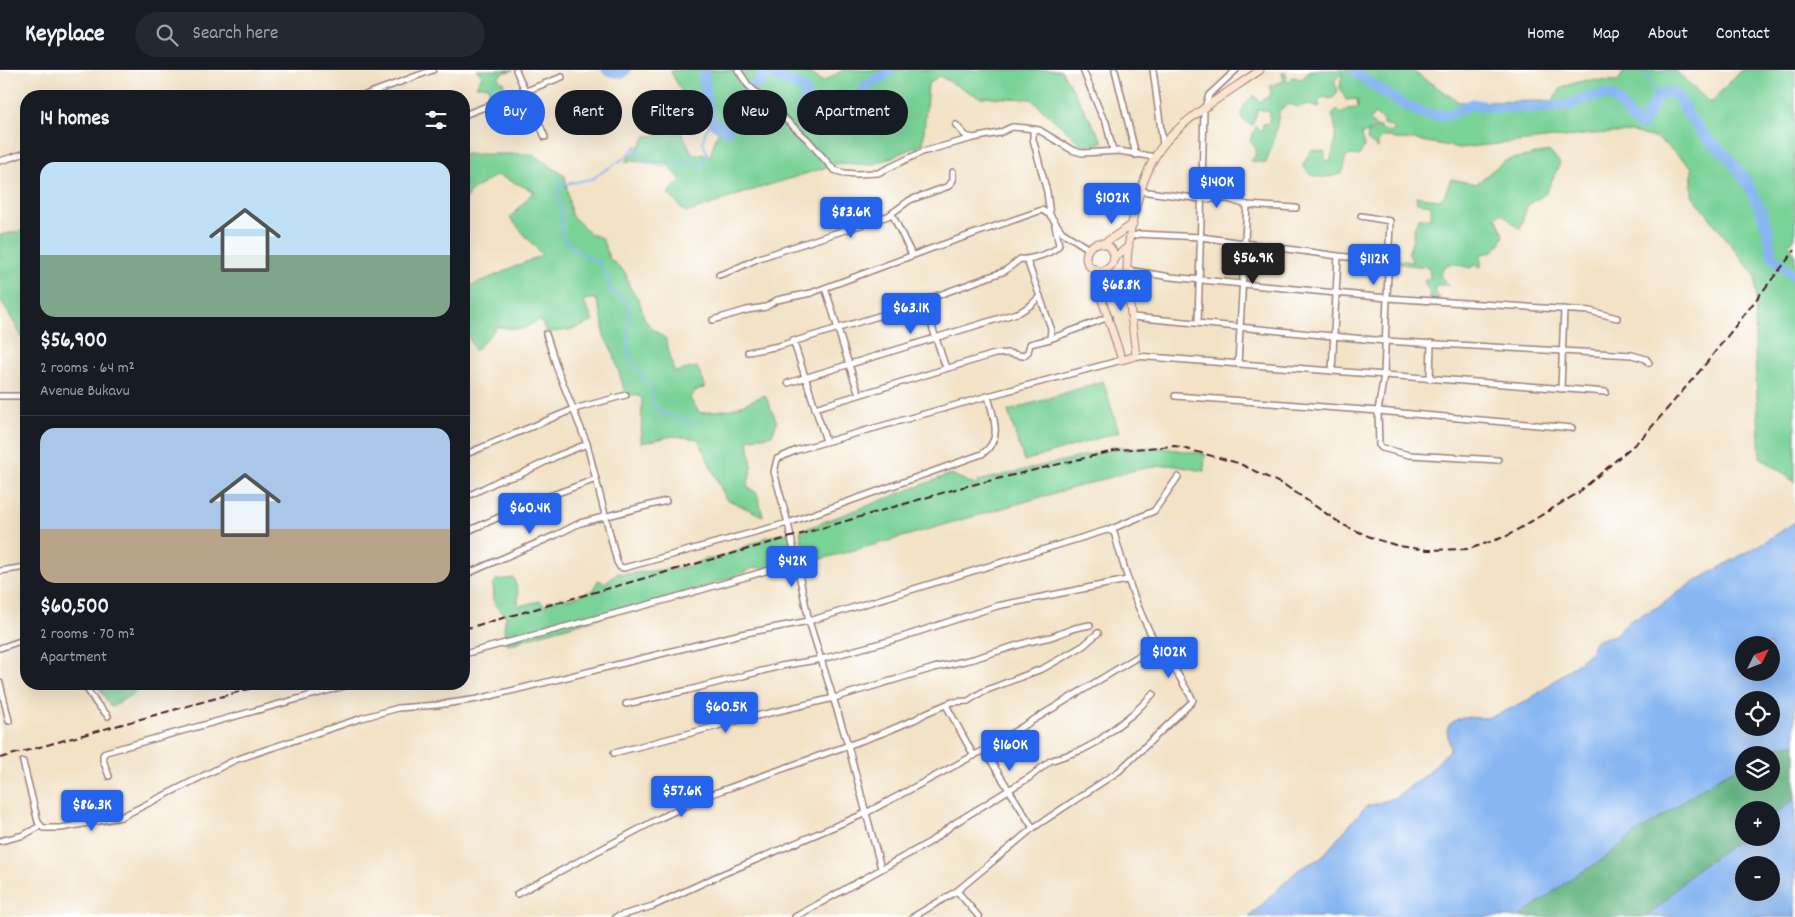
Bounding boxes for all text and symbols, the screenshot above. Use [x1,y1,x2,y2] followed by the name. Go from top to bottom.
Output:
[135,12,485,57] search box
[25,18,105,52] text: Keyplace
[153,21,181,49] icon: search
[193,21,278,48] text: Search here
[1527,22,1564,47] text: Home
[1592,22,1620,47] text: Map
[1648,22,1688,47] text: About
[1716,22,1770,47] text: Contact
[485,90,545,135] chip: Buy
[555,90,622,135] chip: Rent
[632,90,713,135] chip: Filters
[723,90,787,135] chip: New
[797,90,908,135] chip: Apartment
[40,105,110,135] text: 14 homes
[422,106,450,134] icon: filters
[1182,166,1252,209] pin: $140K
[1200,171,1234,194] text: $140K
[1077,182,1147,225] pin: $102K
[1095,187,1129,210] text: $102K
[200,195,290,285] icon: home
[810,196,892,239] pin: $83.6K
[831,201,871,224] text: $83.6K
[1212,242,1294,285] pin: $56.9K
[1339,244,1409,286] pin: $112K
[1233,247,1273,270] text: $56.9K
[1359,248,1389,271] text: $112K
[1080,270,1162,312] pin: $68.8K
[1102,274,1140,297] text: $68.8K
[870,292,952,335] pin: $63.1K
[893,297,929,320] text: $63.1K
[40,327,107,357] text: $56,900
[40,357,135,380] text: 2 rooms · 64 m²
[40,380,130,403] text: Avenue Bukavu
[200,460,290,550] icon: home
[489,492,571,535] pin: $60.4K
[509,497,551,520] text: $60.4K
[762,546,822,588] pin: $42K
[777,550,807,573] text: $42K
[40,593,109,623] text: $60,500
[40,623,135,646] text: 2 rooms · 70 m²
[1134,636,1204,679] pin: $102K
[1735,636,1780,681] north arrow
[1735,636,1780,901] map controls
[1152,641,1186,664] text: $102K
[40,646,107,669] text: Apartment
[1735,691,1780,736] button: locate
[685,692,767,734] pin: $60.5K
[705,696,747,719] text: $60.5K
[975,730,1045,772] pin: $160K
[992,734,1028,757] text: $160K
[1735,746,1780,791] button: layers
[641,776,723,818] pin: $57.6K
[662,780,702,803] text: $57.6K
[51,790,133,832] pin: $86.3K
[72,794,112,817] text: $86.3K
[1735,801,1780,846] button: +
[1735,856,1780,901] button: −

